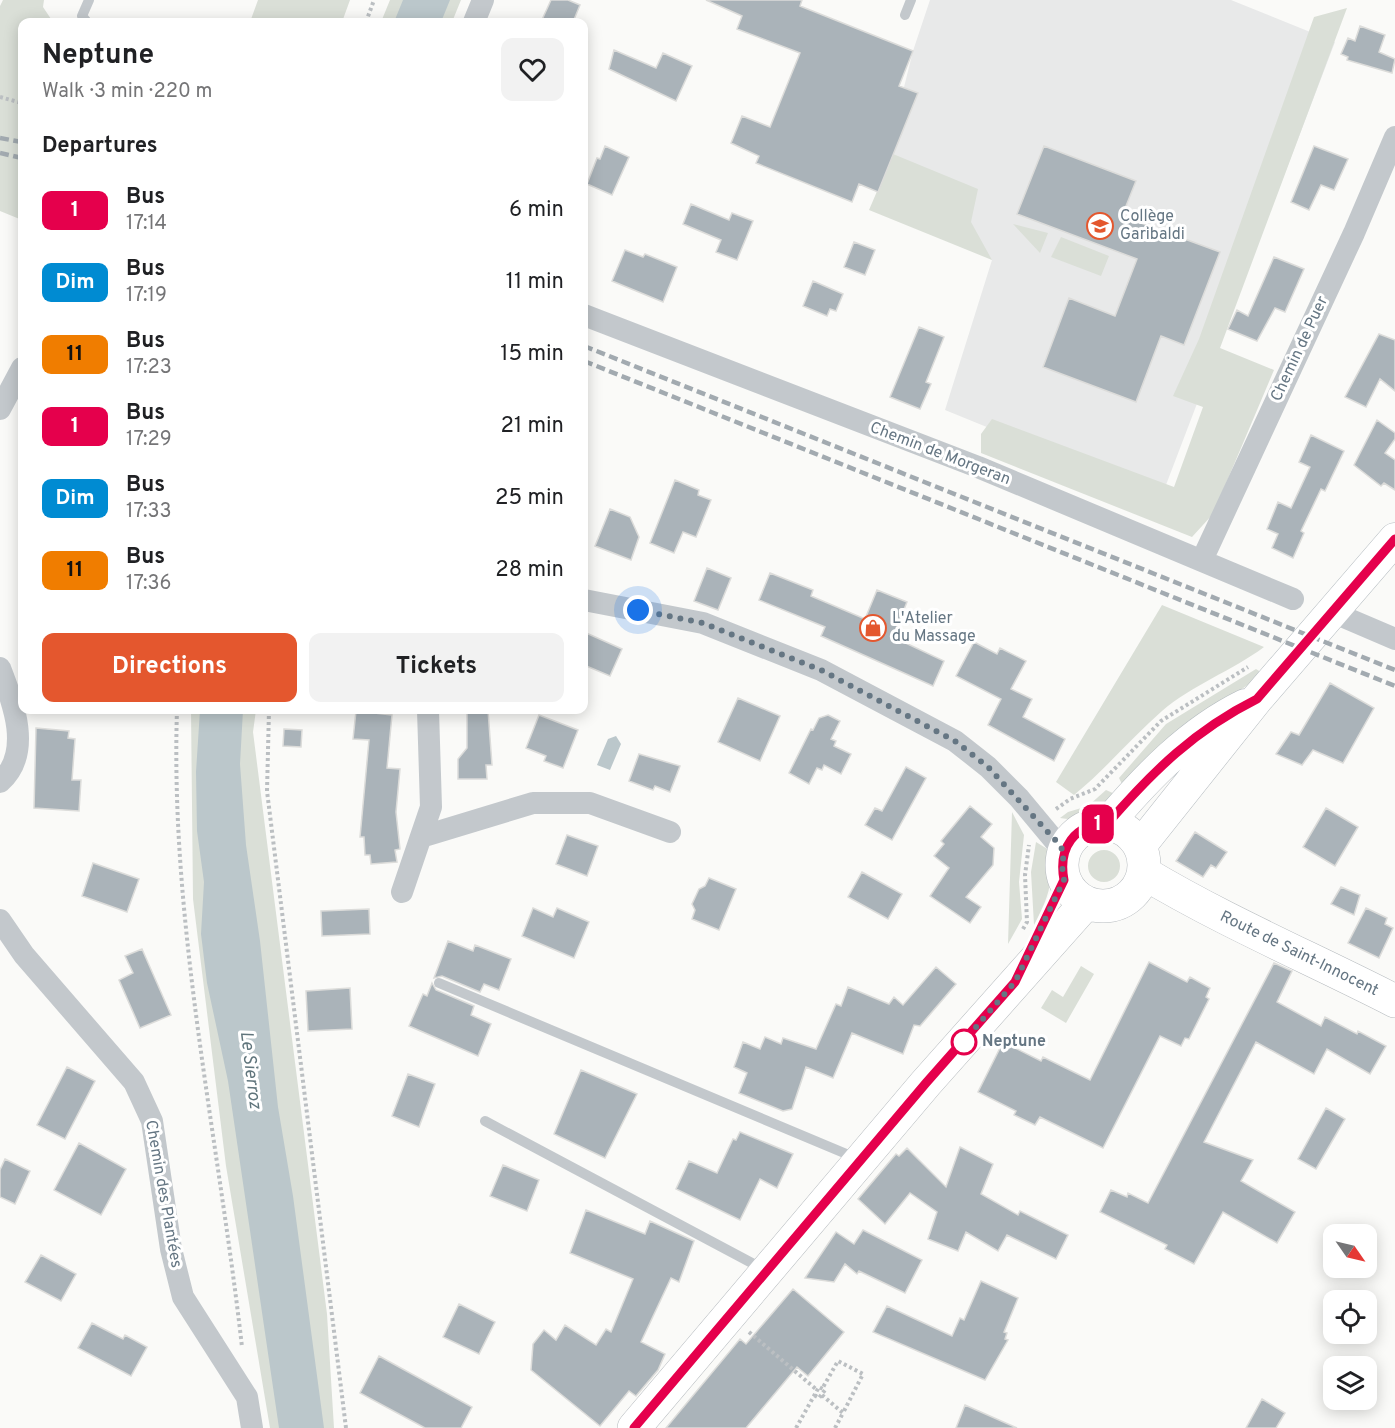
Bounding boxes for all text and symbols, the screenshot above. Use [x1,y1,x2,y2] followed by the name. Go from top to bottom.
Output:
[42,38,154,74] text: Neptune
[501,38,564,101] button: heart
[42,79,212,105] text: Walk · 3 min · 220 m
[42,133,158,160] text: Departures
[126,184,165,211] text: Bus
[71,197,79,224] text: 1
[509,197,564,224] text: 6 min
[1120,207,1185,245] place label: Collège Garibaldi
[126,211,167,237] text: 17:14
[1085,211,1115,241] school or university icon: Collège Garibaldi
[126,256,165,283] text: Bus
[55,269,95,296] text: Dim
[506,269,564,296] text: 11 min
[126,283,167,309] text: 17:19
[1267,293,1333,405] street label: Chemin de Puer
[126,328,165,355] text: Bus
[67,341,83,368] text: 11
[500,341,564,368] text: 15 min
[126,355,172,381] text: 17:23
[126,400,165,427] text: Bus
[71,413,79,440] text: 1
[501,413,564,440] text: 21 min
[867,418,1013,490] street label: Chemin de Morgeran
[126,427,172,453] text: 17:29
[126,472,165,499] text: Bus
[55,485,95,512] text: Dim
[495,485,564,512] text: 25 min
[126,499,172,525] text: 17:33
[126,544,165,571] text: Bus
[67,557,83,584] text: 11
[495,557,564,584] text: 28 min
[126,571,172,597] text: 17:36
[623,595,653,625] your location
[892,609,976,647] place label: L'Atelier du Massage
[858,613,888,643] shop icon: L'Atelier du Massage
[42,633,297,702] button: Directions
[309,633,564,702] button: Tickets
[1078,804,1118,844] line badge: 1
[1094,811,1102,838] text: 1
[1216,907,1382,1001] street label: Route de Saint-Innocent
[951,1029,977,1055] marker: Neptune
[234,1030,266,1112] water label: Le Sierroz
[982,1032,1046,1052] place label: Neptune
[140,1119,186,1269] street label: Chemin des Plantées
[1323,1224,1377,1278] north arrow
[1323,1224,1377,1410] map controls
[1323,1290,1377,1344] button: locate
[1323,1356,1377,1410] button: layers

